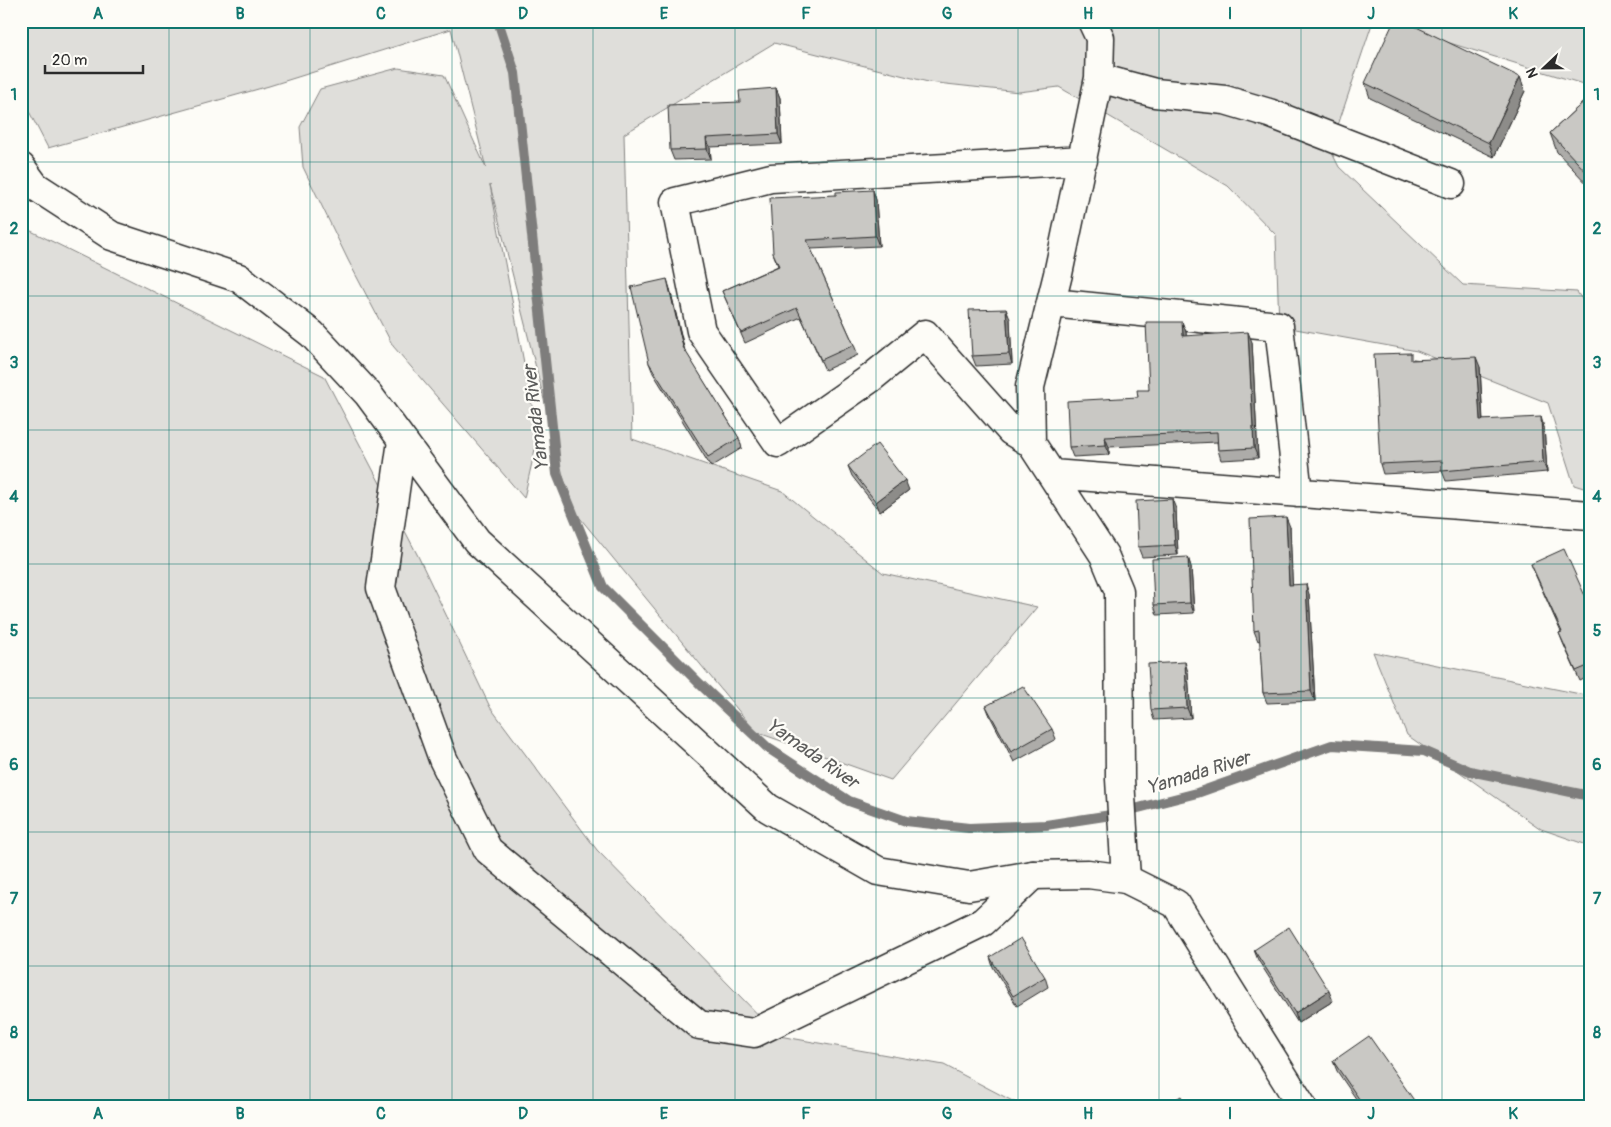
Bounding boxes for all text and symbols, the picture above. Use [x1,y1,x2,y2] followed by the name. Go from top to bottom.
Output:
[93,4,104,24] text: A
[235,4,245,24] text: B
[376,4,386,24] text: C
[518,4,528,24] text: D
[660,4,669,24] text: E
[801,4,811,24] text: F
[942,4,953,24] text: G
[1083,4,1093,24] text: H
[1228,4,1232,24] text: I
[1367,4,1375,24] text: J
[1508,4,1518,24] text: K
[45,42,142,74] scale bar
[1518,42,1568,92] north arrow
[52,51,87,70] text: 20 m
[1523,65,1542,80] text: N
[11,85,17,105] text: 1
[1594,85,1600,105] text: 1
[10,219,19,239] text: 2
[1593,219,1602,239] text: 2
[10,353,19,373] text: 3
[1593,353,1602,373] text: 3
[517,361,554,472] water label: Yamada River
[9,487,19,507] text: 4
[1592,487,1602,507] text: 4
[10,621,19,641] text: 5
[1593,621,1602,641] text: 5
[762,713,865,796] water label: Yamada River
[1144,745,1255,800] water label: Yamada River
[9,755,19,775] text: 6
[1592,755,1602,775] text: 6
[10,889,19,909] text: 7
[1593,889,1602,909] text: 7
[10,1023,18,1043] text: 8
[1593,1023,1601,1043] text: 8
[93,1104,104,1124] text: A
[235,1104,245,1124] text: B
[376,1104,386,1124] text: C
[518,1104,528,1124] text: D
[660,1104,669,1124] text: E
[801,1104,811,1124] text: F
[942,1104,953,1124] text: G
[1083,1104,1093,1124] text: H
[1228,1104,1232,1124] text: I
[1367,1104,1375,1124] text: J
[1508,1104,1518,1124] text: K

